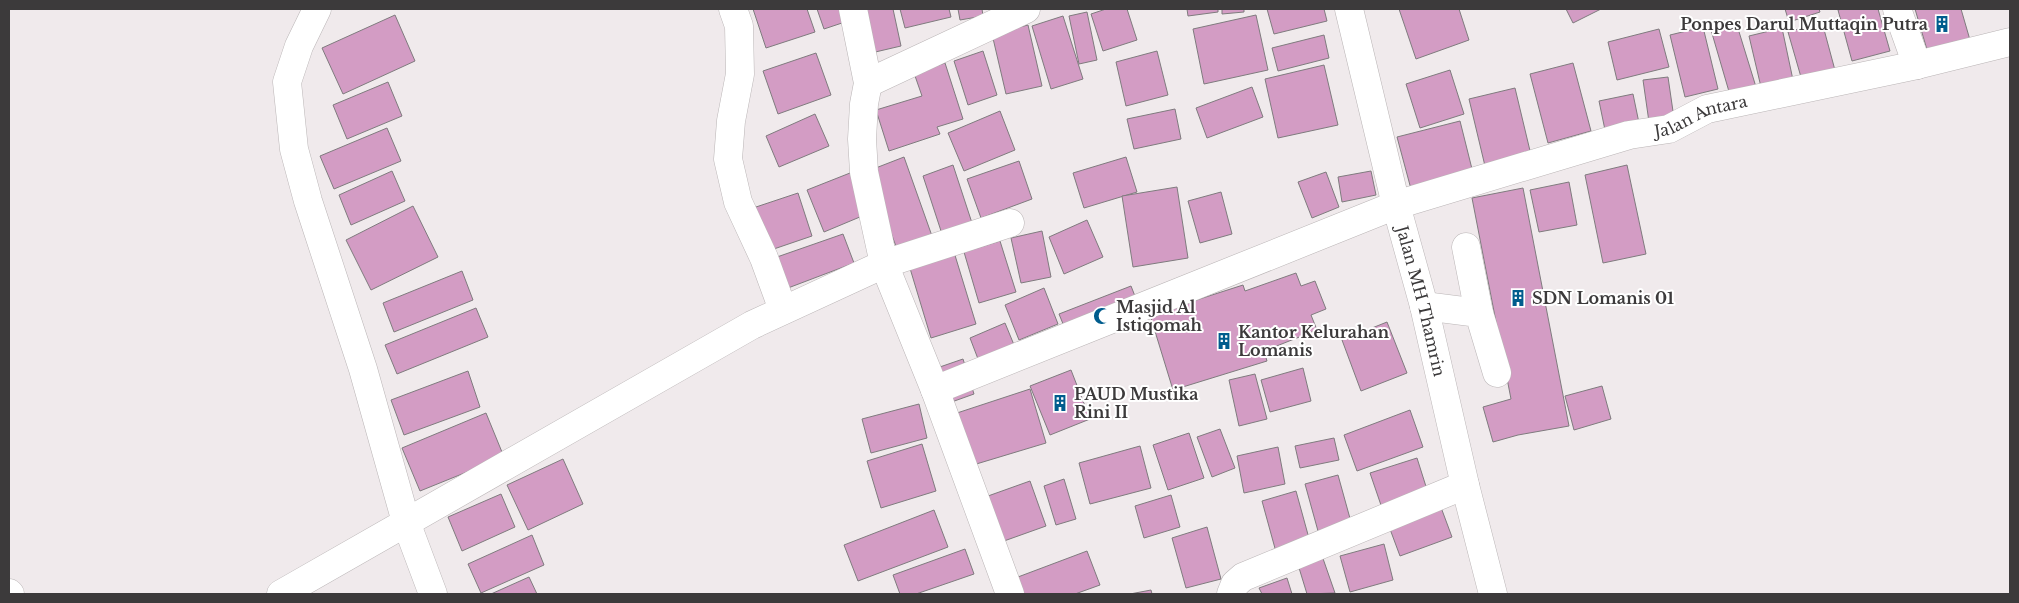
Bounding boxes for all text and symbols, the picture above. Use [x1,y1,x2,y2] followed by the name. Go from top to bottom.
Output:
[1680,14,1928,34] place label: Ponpes Darul Muttaqin Putra
[1932,14,1952,34] building icon: Ponpes Darul Muttaqin Putra
[1651,91,1749,141] street label: Jalan Antara
[1392,222,1450,378] street label: Jalan MH Thamrin
[1508,288,1528,308] building icon: SDN Lomanis 01
[1532,288,1674,308] place label: SDN Lomanis 01
[1116,297,1202,335] place label: Masjid Al Istiqomah
[1092,306,1112,326] mosque icon: Masjid Al Istiqomah
[1238,322,1390,360] place label: Kantor Kelurahan Lomanis
[1214,331,1234,351] building icon: Kantor Kelurahan Lomanis
[1074,384,1198,422] place label: PAUD Mustika Rini II
[1050,393,1070,413] building icon: PAUD Mustika Rini II

